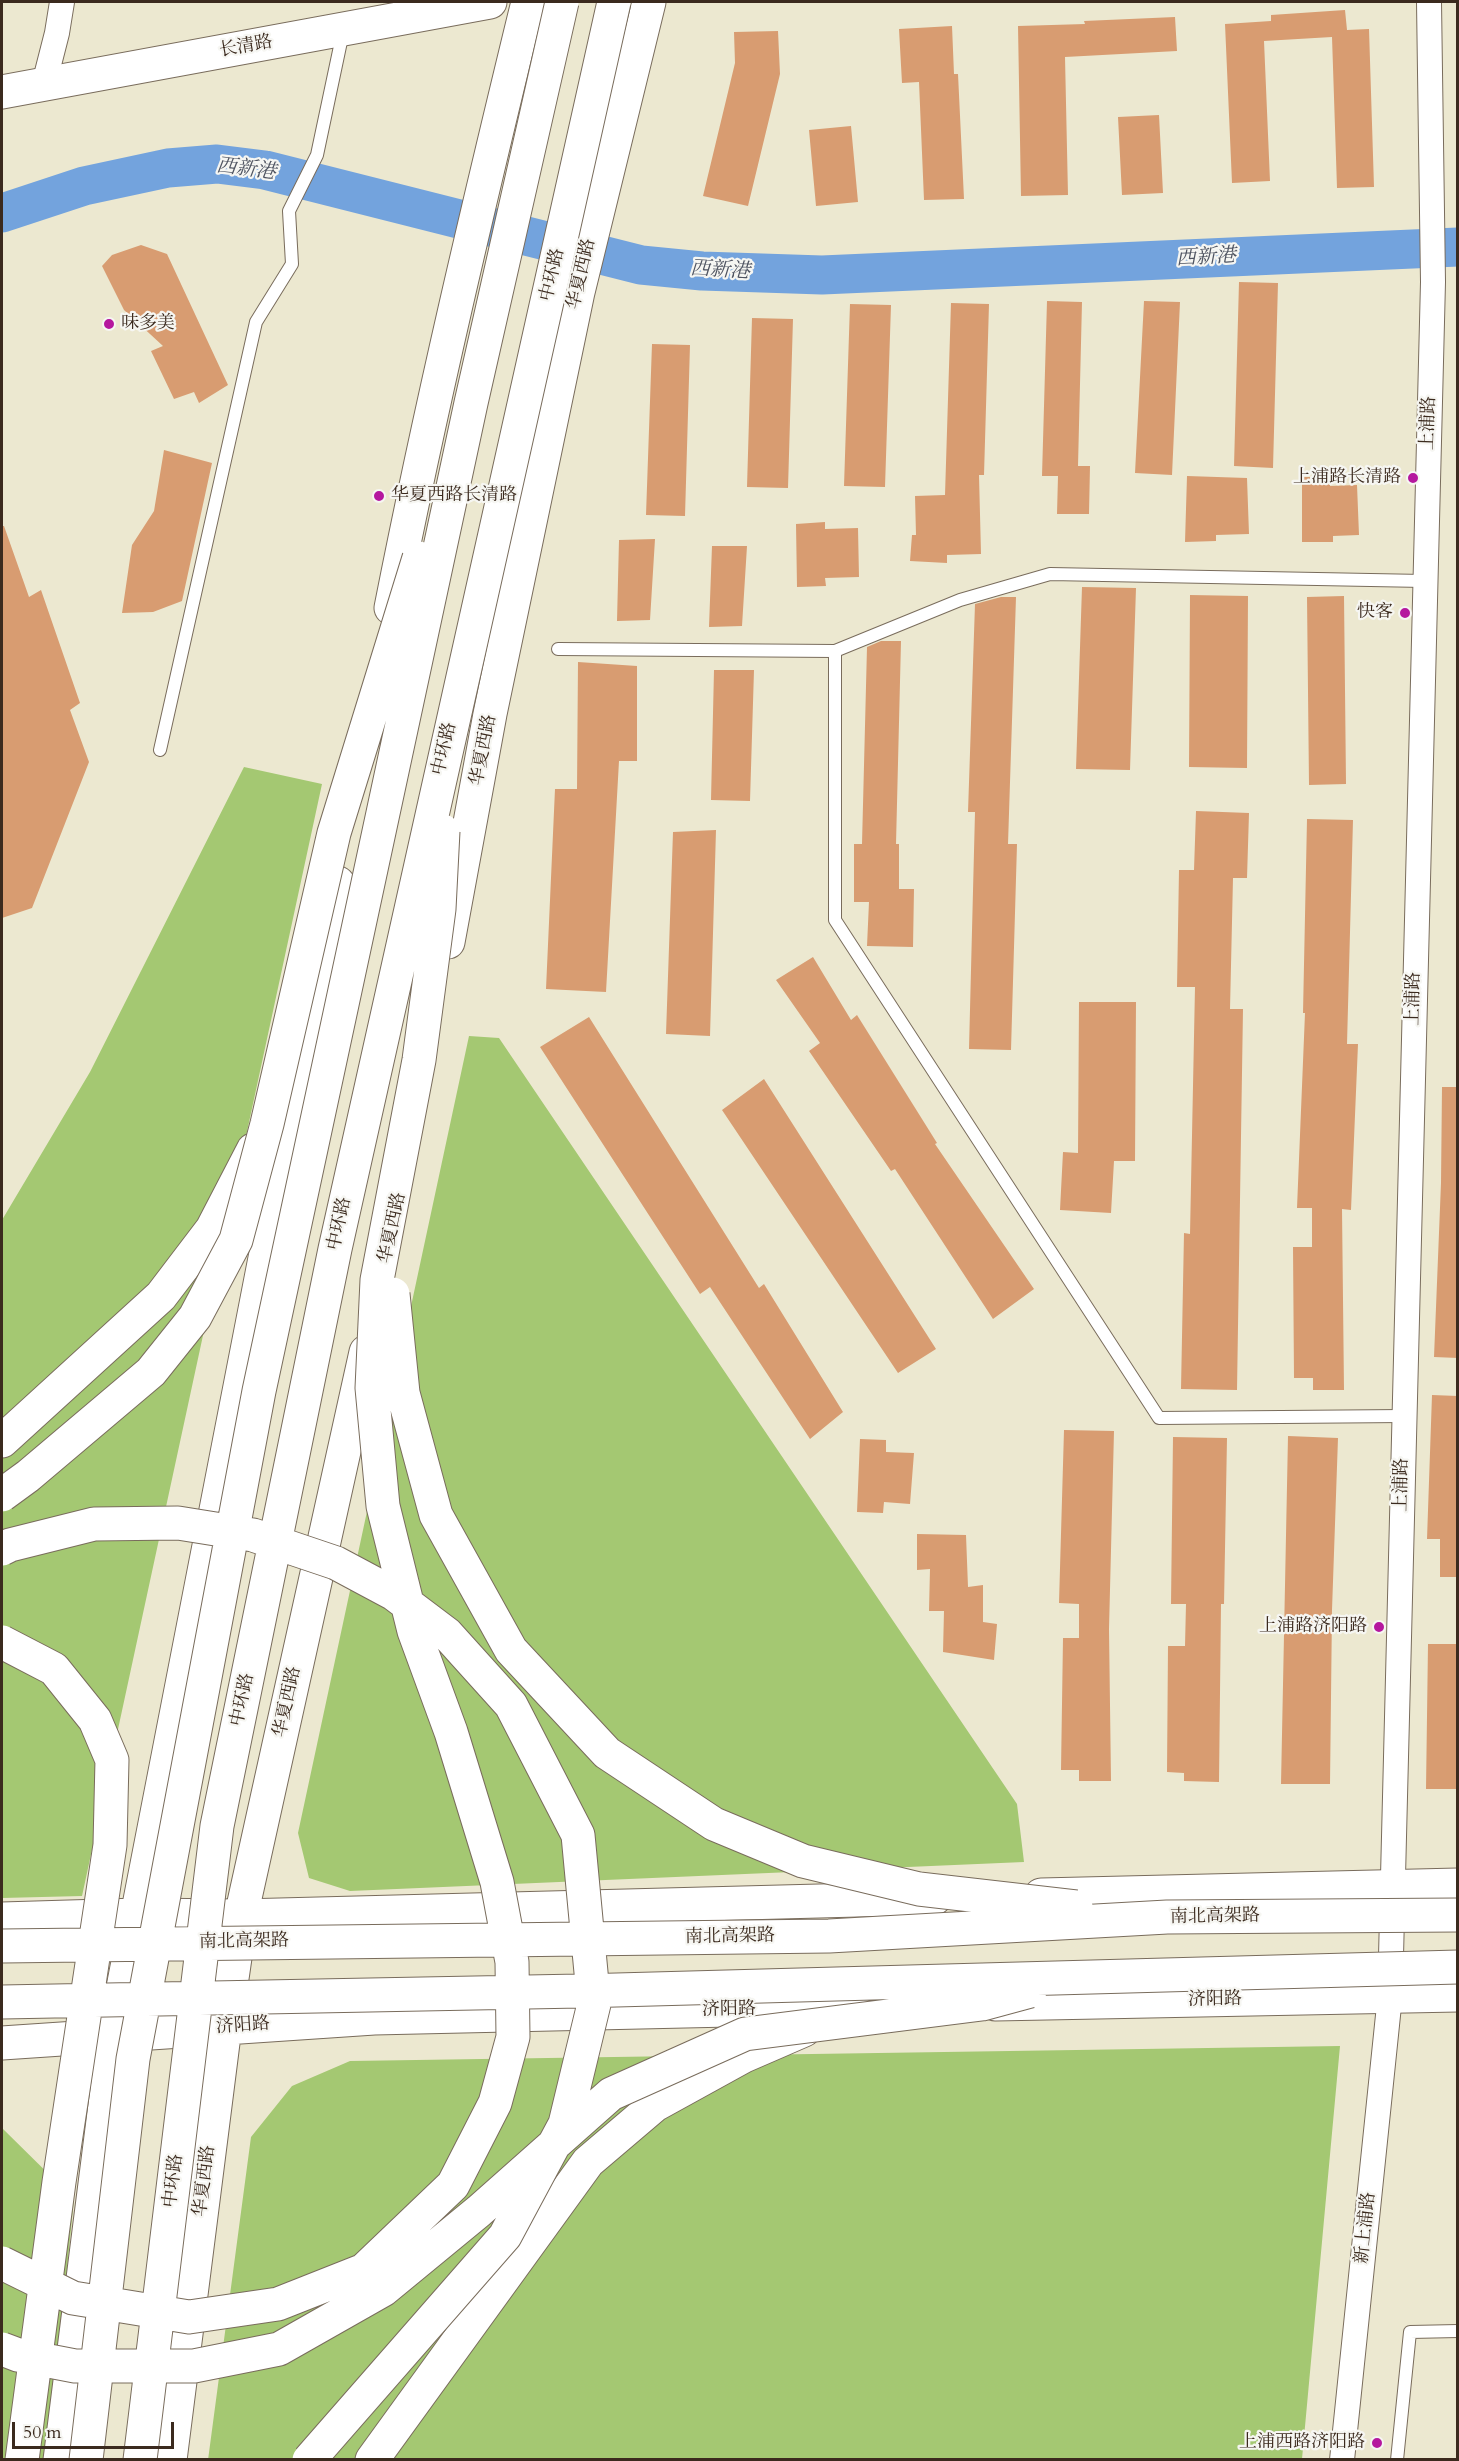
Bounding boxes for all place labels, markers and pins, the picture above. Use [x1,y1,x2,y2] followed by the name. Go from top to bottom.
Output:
[121,313,175,335] place label: 味多美
[102,317,116,331] marker: 味多美
[1293,467,1401,489] place label: 上浦路长清路
[1406,471,1420,485] marker: 上浦路长清路
[391,485,517,507] place label: 华夏西路长清路
[372,489,386,503] marker: 华夏西路长清路
[1357,602,1393,624] place label: 快客
[1398,606,1412,620] marker: 快客
[1259,1616,1367,1638] place label: 上浦路济阳路
[1372,1620,1386,1634] marker: 上浦路济阳路
[1239,2432,1365,2454] place label: 上浦西路济阳路
[1370,2436,1384,2450] marker: 上浦西路济阳路

